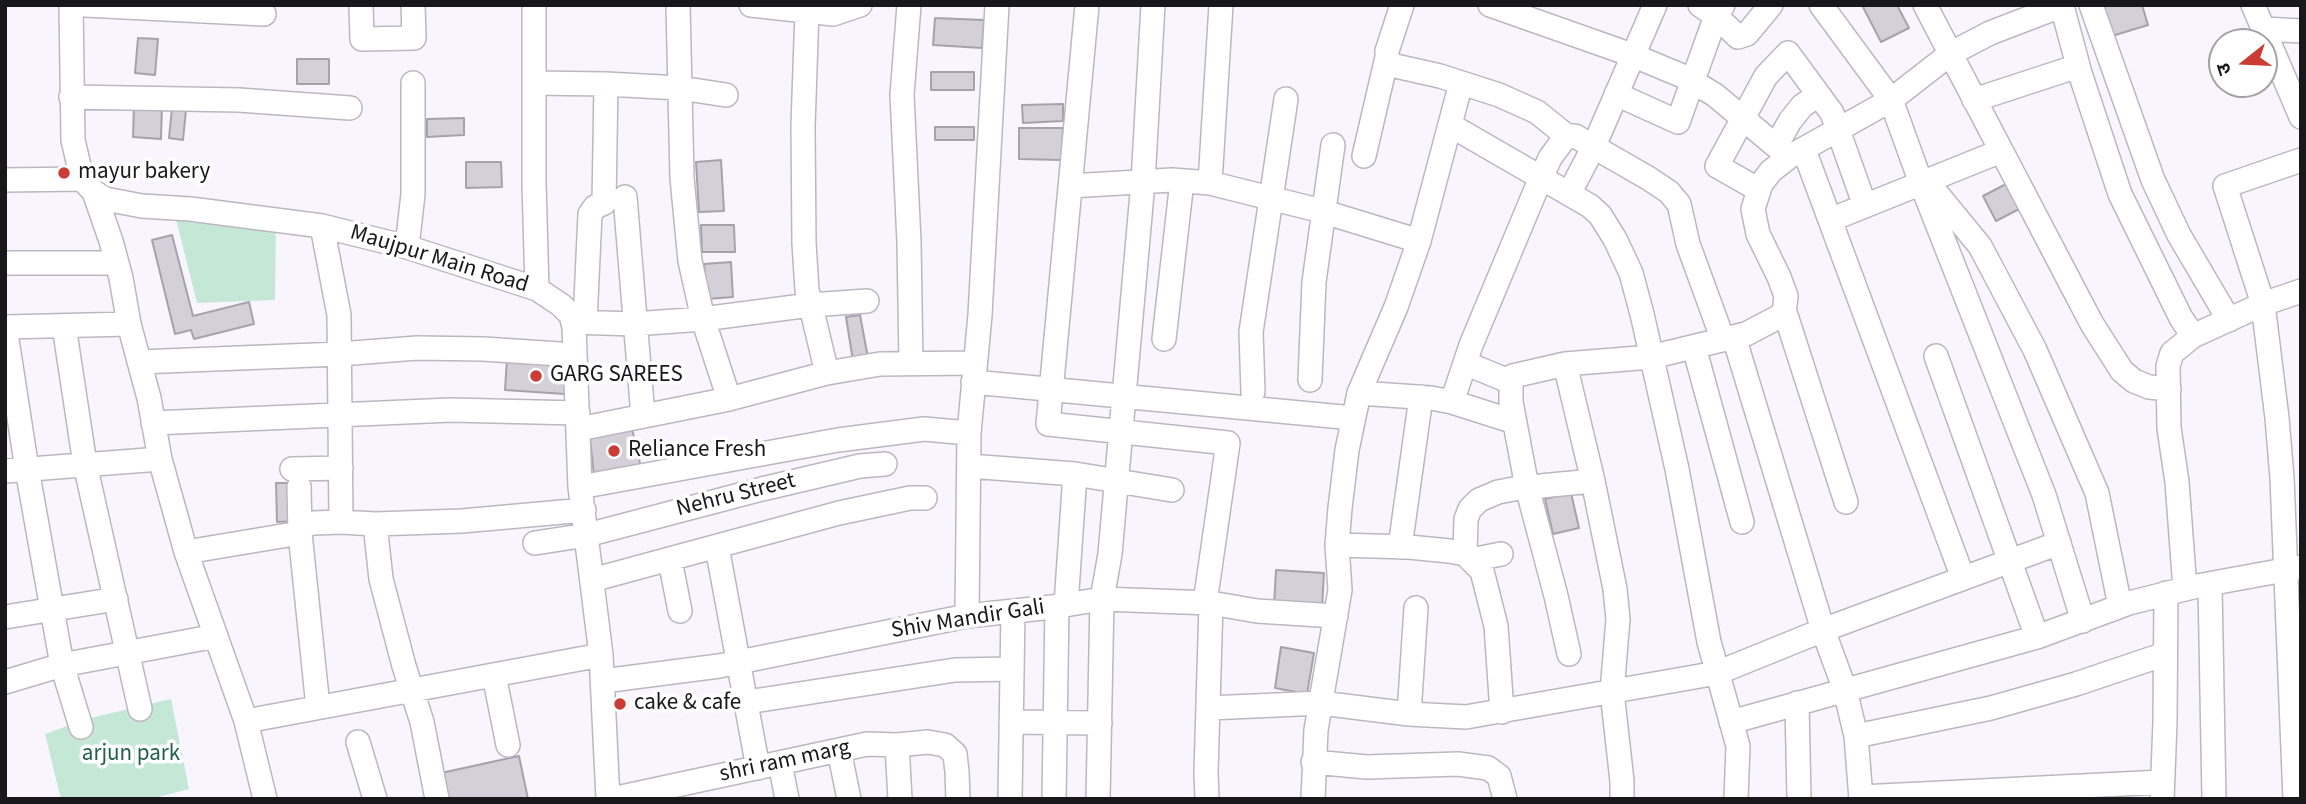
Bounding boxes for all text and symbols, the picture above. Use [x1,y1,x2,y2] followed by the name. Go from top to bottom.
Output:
[2208,28,2278,98] north arrow
[2210,60,2239,78] text: उ
[78,159,210,187] place label: mayur bakery
[56,165,72,181] marker: mayur bakery
[347,220,531,300] street label: Maujpur Main Road
[550,362,683,390] place label: GARG SAREES
[528,368,544,384] marker: GARG SAREES
[628,437,766,465] place label: Reliance Fresh
[606,443,622,459] marker: Reliance Fresh
[674,468,798,524] street label: Nehru Street
[889,594,1047,646] street label: Shiv Mandir Gali
[634,690,741,718] place label: cake & cafe
[612,696,628,712] marker: cake & cafe
[717,735,853,789] street label: shri ram marg
[82,741,180,769] park label: arjun park

